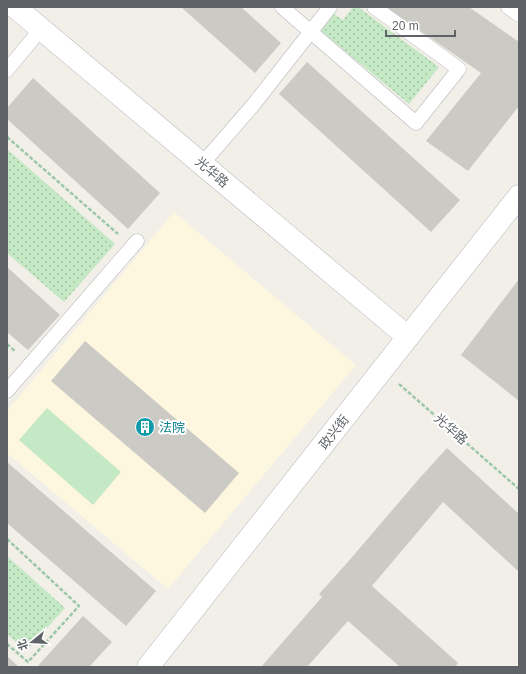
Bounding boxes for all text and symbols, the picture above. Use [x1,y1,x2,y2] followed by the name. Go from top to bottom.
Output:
[386,12,455,38] scale bar
[392,19,419,33] text: 20 m
[192,154,232,190] street label: 光华路
[431,411,471,447] street label: 光华路
[316,412,352,452] street label: 政兴街
[134,416,156,438] building icon: 法院
[159,420,185,435] place label: 法院
[12,622,52,662] north arrow
[15,638,30,652] text: 北

